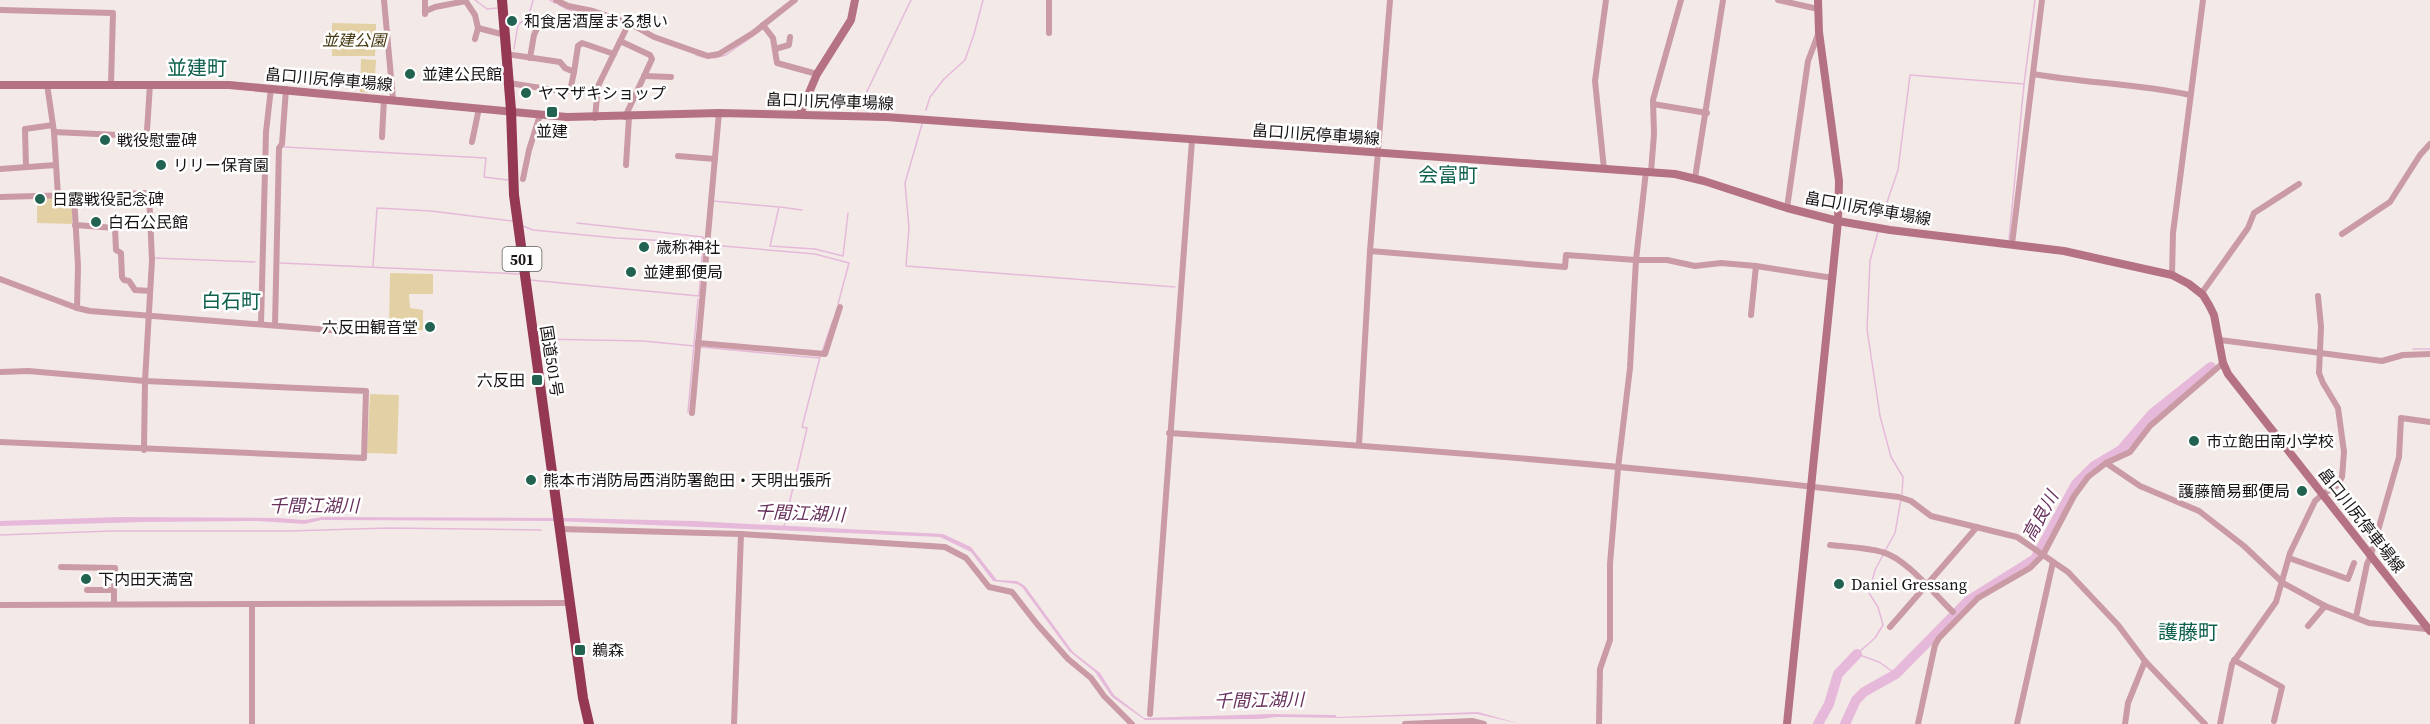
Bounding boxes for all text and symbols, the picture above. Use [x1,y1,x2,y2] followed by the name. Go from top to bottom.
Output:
[524,10,668,32] place label: 和食居酒屋まる想い
[505,14,519,28] marker: 和食居酒屋まる想い
[322,29,388,51] park label: 並建公園
[167,54,227,82] district label: 並建町
[264,62,394,96] street label: 畠口川尻停車場線
[422,63,502,85] place label: 並建公民館
[403,67,417,81] marker: 並建公民館
[538,82,666,104] place label: ヤマザキショップ
[519,86,533,100] marker: ヤマザキショップ
[766,88,894,114] street label: 畠口川尻停車場線
[545,105,559,119] marker: 並建
[1251,119,1381,149] street label: 畠口川尻停車場線
[536,120,568,142] place label: 並建
[117,129,197,151] place label: 戦役慰霊碑
[98,133,112,147] marker: 戦役慰霊碑
[173,154,269,176] place label: リリー保育園
[154,158,168,172] marker: リリー保育園
[1418,161,1478,189] district label: 会富町
[1803,186,1933,230] street label: 畠口川尻停車場線
[52,188,164,210] place label: 日露戦役記念碑
[33,192,47,206] marker: 日露戦役記念碑
[108,211,188,233] place label: 白石公民館
[89,215,103,229] marker: 白石公民館
[656,236,720,258] place label: 歳称神社
[637,240,651,254] marker: 歳称神社
[502,247,542,271] road number: 501
[643,261,723,283] place label: 並建郵便局
[624,265,638,279] marker: 並建郵便局
[201,287,261,315] district label: 白石町
[322,316,418,338] place label: 六反田観音堂
[423,320,437,334] marker: 六反田観音堂
[536,324,568,398] street label: 国道501号
[477,369,525,391] place label: 六反田
[530,373,544,387] marker: 六反田
[2206,430,2334,452] place label: 市立飽田南小学校
[2187,434,2201,448] marker: 市立飽田南小学校
[2314,463,2410,577] street label: 畠口川尻停車場線
[543,469,831,491] place label: 熊本市消防局西消防署飽田・天明出張所
[524,473,538,487] marker: 熊本市消防局西消防署飽田・天明出張所
[2178,480,2290,502] place label: 護藤簡易郵便局
[2295,484,2309,498] marker: 護藤簡易郵便局
[2016,485,2065,546] water label: 高良川
[269,493,361,518] water label: 千間江湖川
[755,499,847,527] water label: 千間江湖川
[98,568,194,590] place label: 下内田天満宮
[79,572,93,586] marker: 下内田天満宮
[1851,573,1967,595] place label: Daniel Gressang
[1832,577,1846,591] marker: Daniel Gressang
[2158,618,2218,646] district label: 護藤町
[592,639,624,661] place label: 鵜森
[573,643,587,657] marker: 鵜森
[1214,687,1306,713] water label: 千間江湖川

